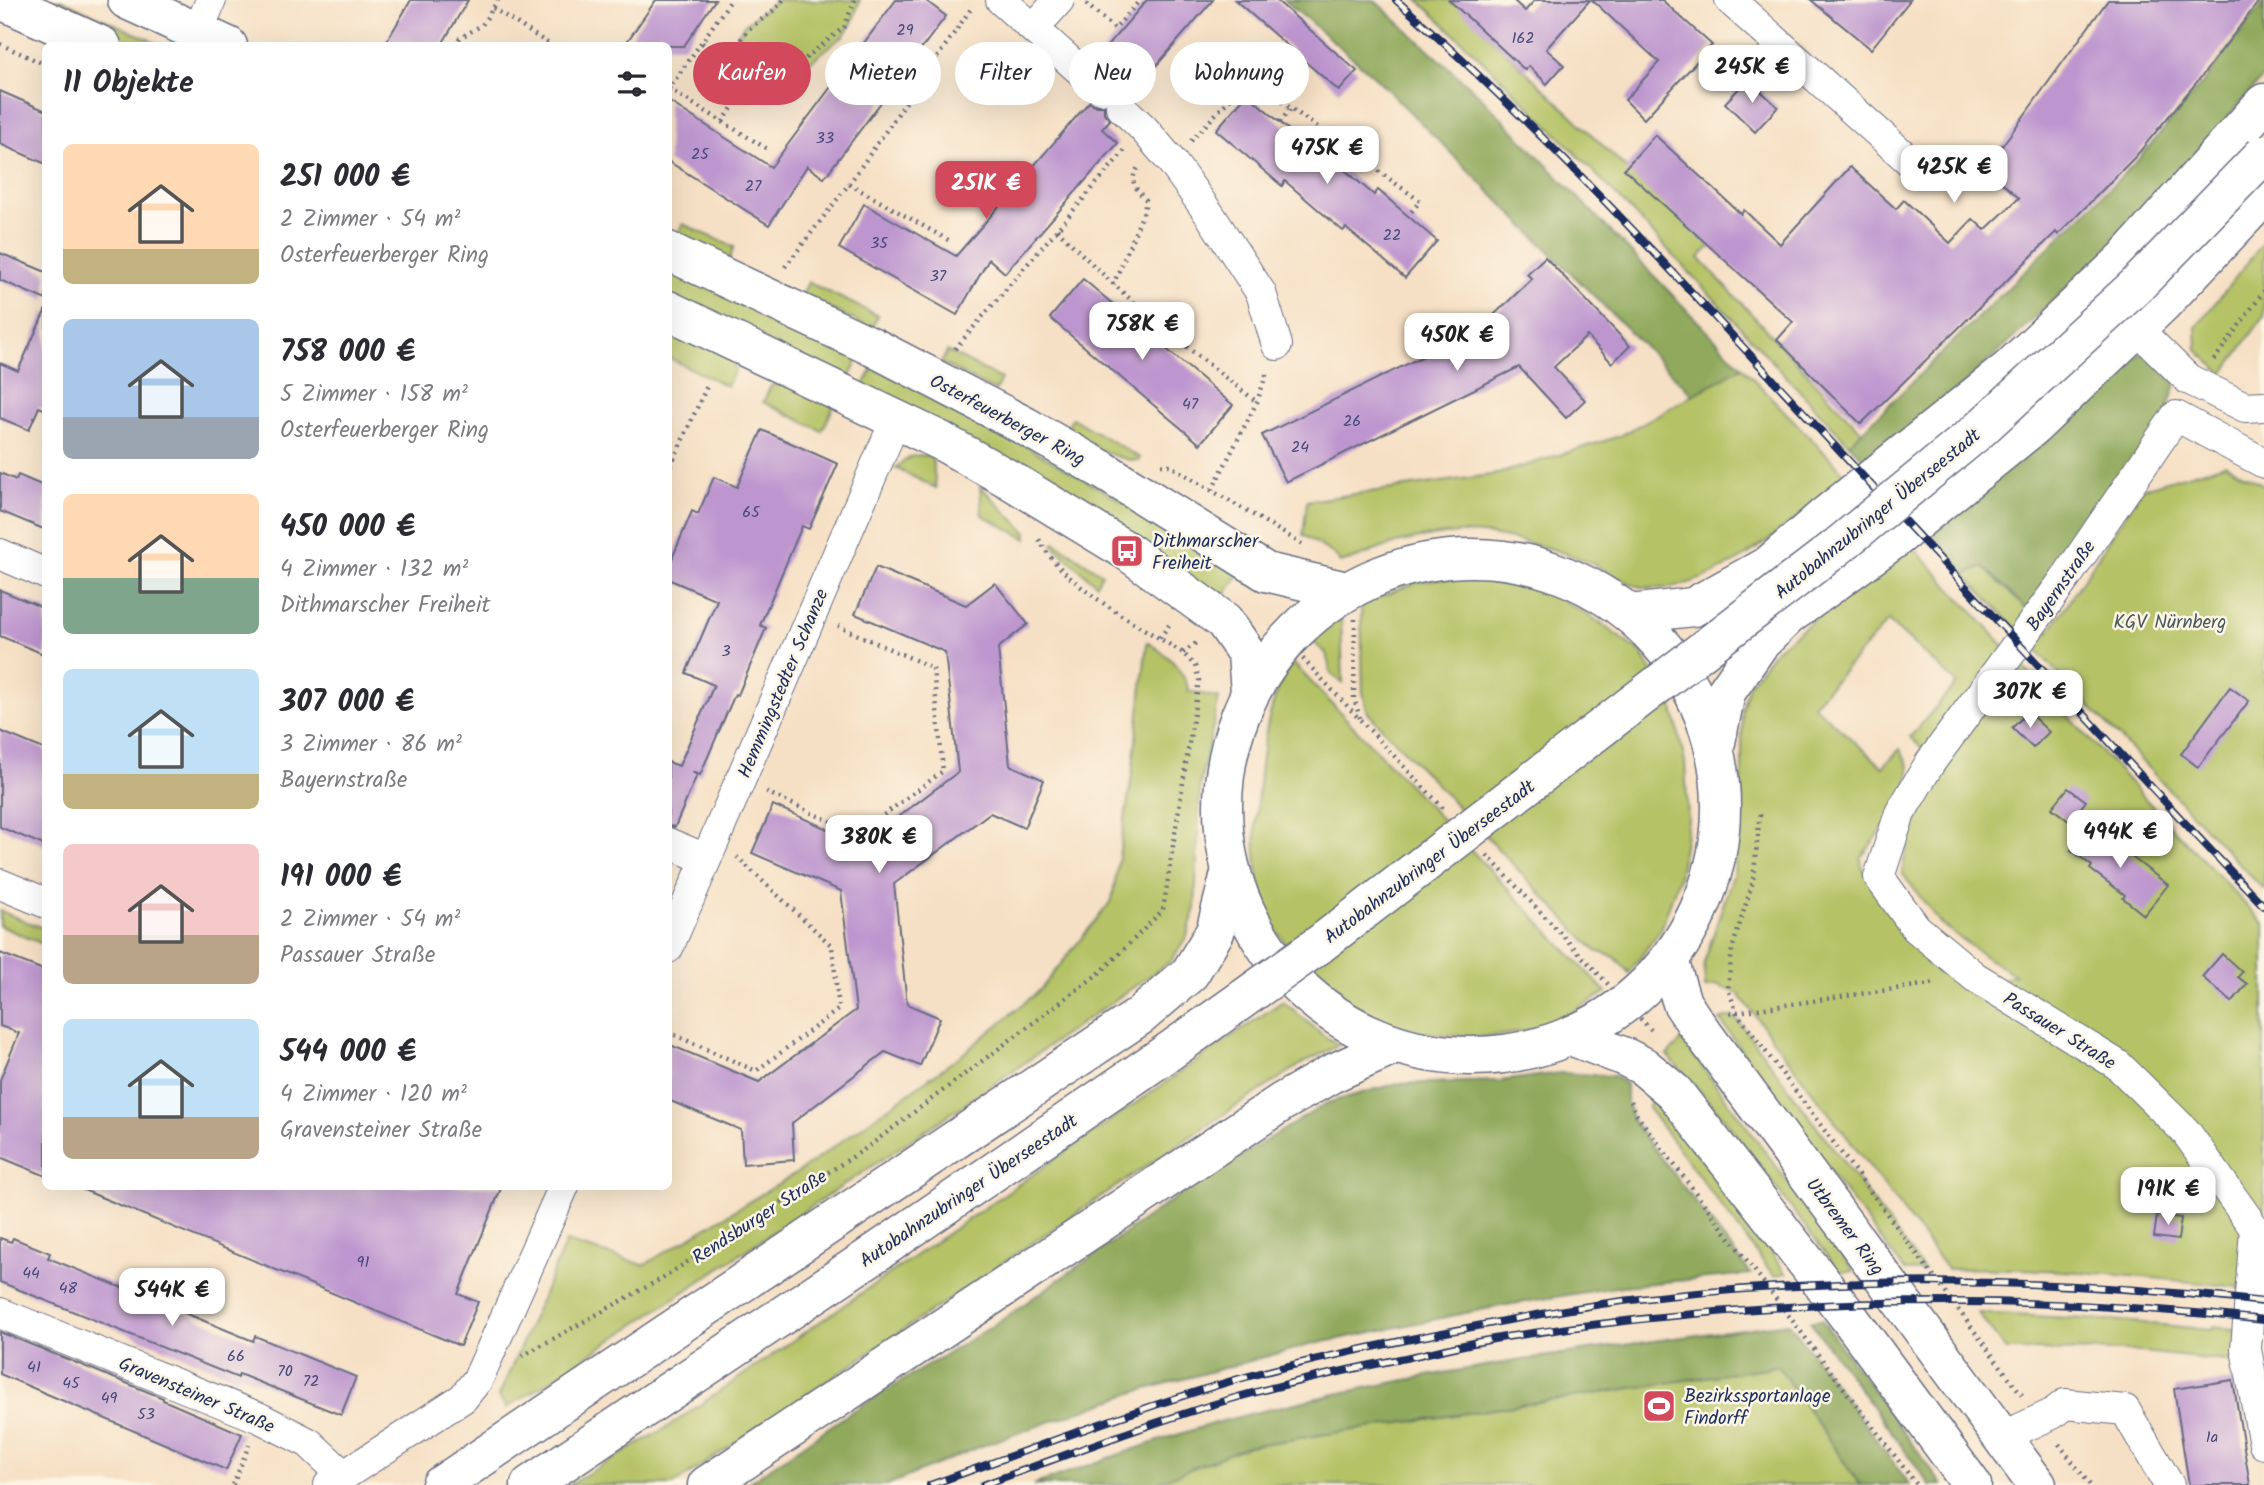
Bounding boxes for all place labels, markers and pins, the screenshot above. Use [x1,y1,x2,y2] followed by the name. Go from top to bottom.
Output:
[1695,46,1809,105] pin: 245K €
[1270,127,1384,186] pin: 475K €
[1897,146,2011,205] pin: 425K €
[929,162,1043,221] pin: 251K €
[1085,302,1199,362] pin: 758K €
[1400,314,1514,373] pin: 450K €
[1152,527,1260,579] place label: Dithmarscher Freiheit
[1108,532,1146,570] bus stop icon: Dithmarscher Freiheit
[1973,670,2087,730] pin: 307K €
[2063,810,2177,870] pin: 494K €
[822,816,936,875] pin: 380K €
[2111,1168,2225,1227] pin: 191K €
[115,1268,229,1328] pin: 544K €
[1684,1382,1831,1434] place label: Bezirkssportanlage Findorff
[1640,1387,1678,1425] sports icon: Bezirkssportanlage Findorff

